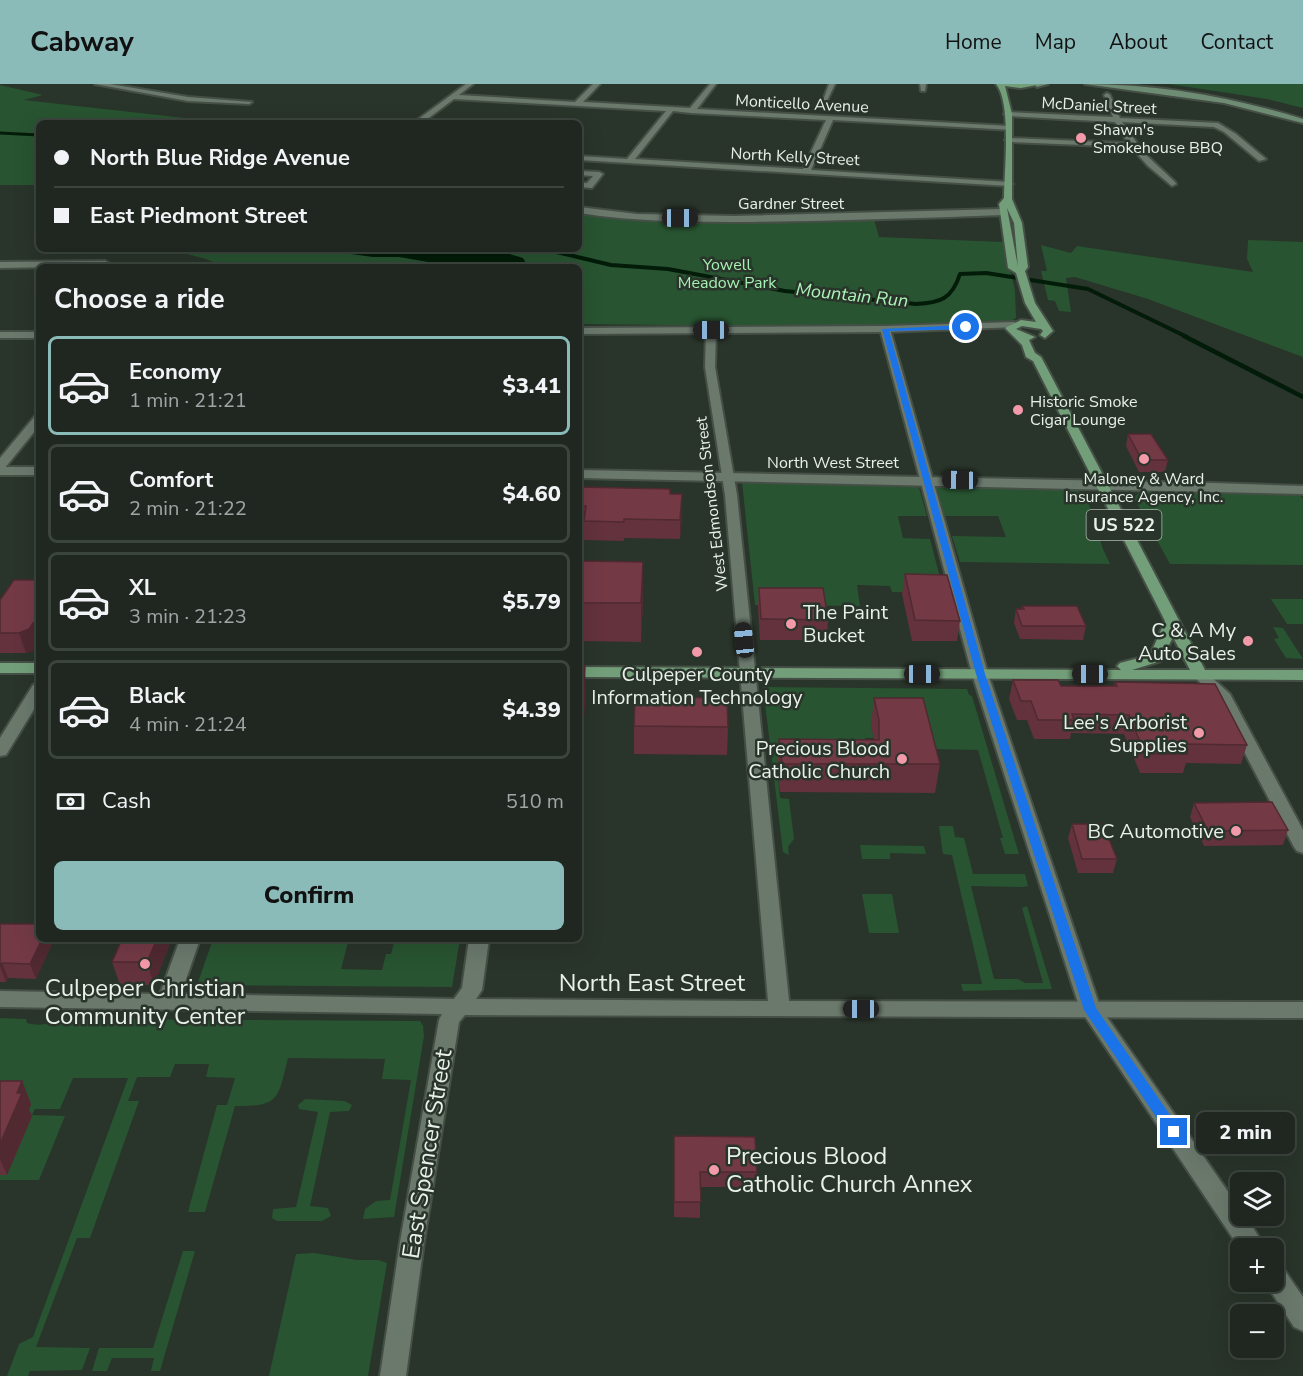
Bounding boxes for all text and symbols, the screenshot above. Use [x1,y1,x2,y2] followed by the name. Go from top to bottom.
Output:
[30,23,134,61] text: Cabway
[945,28,1002,56] text: Home
[1035,28,1076,56] text: Map
[1109,28,1167,56] text: About
[1200,28,1273,56] text: Contact
[735,90,869,118] street label: Monticello Avenue
[1041,92,1157,120] street label: McDaniel Street
[1093,119,1223,159] place label: Shawn's Smokehouse BBQ
[1074,131,1088,145] marker: Shawn's Smokehouse BBQ
[90,143,350,173] text: North Blue Ridge Avenue
[730,143,860,171] street label: North Kelly Street
[738,193,844,215] street label: Gardner Street
[90,201,307,231] text: East Piedmont Street
[662,209,698,227] car
[678,254,777,294] park label: Yowell Meadow Park
[795,277,909,313] water label: Mountain Run
[54,281,225,318] text: Choose a ride
[952,313,979,340] route start
[693,321,729,339] car
[129,357,221,387] text: Economy
[57,359,111,413] icon: car
[502,371,561,401] text: $3.41
[129,387,247,414] text: 1 min · 21:21
[1030,391,1138,431] place label: Historic Smoke Cigar Lounge
[1011,403,1025,417] marker: Historic Smoke Cigar Lounge
[690,415,734,592] street label: West Edmondson Street
[767,452,899,474] street label: North West Street
[1137,452,1151,466] marker: Maloney & Ward Insurance Agency, Inc.
[129,465,213,495] text: Comfort
[57,467,111,521] icon: car
[1065,468,1223,508] place label: Maloney & Ward Insurance Agency, Inc.
[942,471,978,489] car
[502,479,561,509] text: $4.60
[129,495,247,522] text: 2 min · 21:22
[1086,510,1162,540] road number: US 522
[129,573,156,603] text: XL
[57,575,111,629] icon: car
[502,587,561,617] text: $5.79
[803,599,889,649] place label: The Paint Bucket
[129,603,247,630] text: 3 min · 21:23
[784,617,798,631] marker: The Paint Bucket
[1138,617,1237,667] place label: C & A My Auto Sales
[733,621,755,659] car
[1241,634,1255,648] marker: C & A My Auto Sales
[690,645,704,659] marker: Culpeper County Information Technology
[591,661,803,711] place label: Culpeper County Information Technology
[904,665,940,683] car
[1072,665,1108,683] car
[129,681,185,711] text: Black
[57,683,111,737] icon: car
[502,695,561,725] text: $4.39
[1063,709,1188,759] place label: Lee's Arborist Supplies
[129,711,247,738] text: 4 min · 21:24
[1192,726,1206,740] marker: Lee's Arborist Supplies
[748,735,890,785] place label: Precious Blood Catholic Church
[895,752,909,766] marker: Precious Blood Catholic Church
[54,785,87,818] icon: cash
[102,786,151,816] text: Cash
[506,788,564,815] text: 510 m
[1087,818,1224,845] place label: BC Automotive
[1229,824,1243,838] marker: BC Automotive
[54,861,564,930] button: Confirm
[138,957,152,971] marker: Culpeper Christian Community Center
[559,967,746,999] street label: North East Street
[45,972,246,1032] place label: Culpeper Christian Community Center
[843,1000,879,1018] car
[395,1046,459,1261] street label: East Spencer Street
[1195,1111,1294,1153] callout: 2 min
[1160,1118,1187,1145] route end
[1219,1119,1272,1146] text: 2 min
[726,1140,973,1200] place label: Precious Blood Catholic Church Annex
[707,1163,721,1177] marker: Precious Blood Catholic Church Annex
[1230,1172,1284,1358] map controls
[1230,1172,1284,1226] button: layers
[1230,1238,1284,1292] button: +
[1230,1304,1284,1358] button: −

